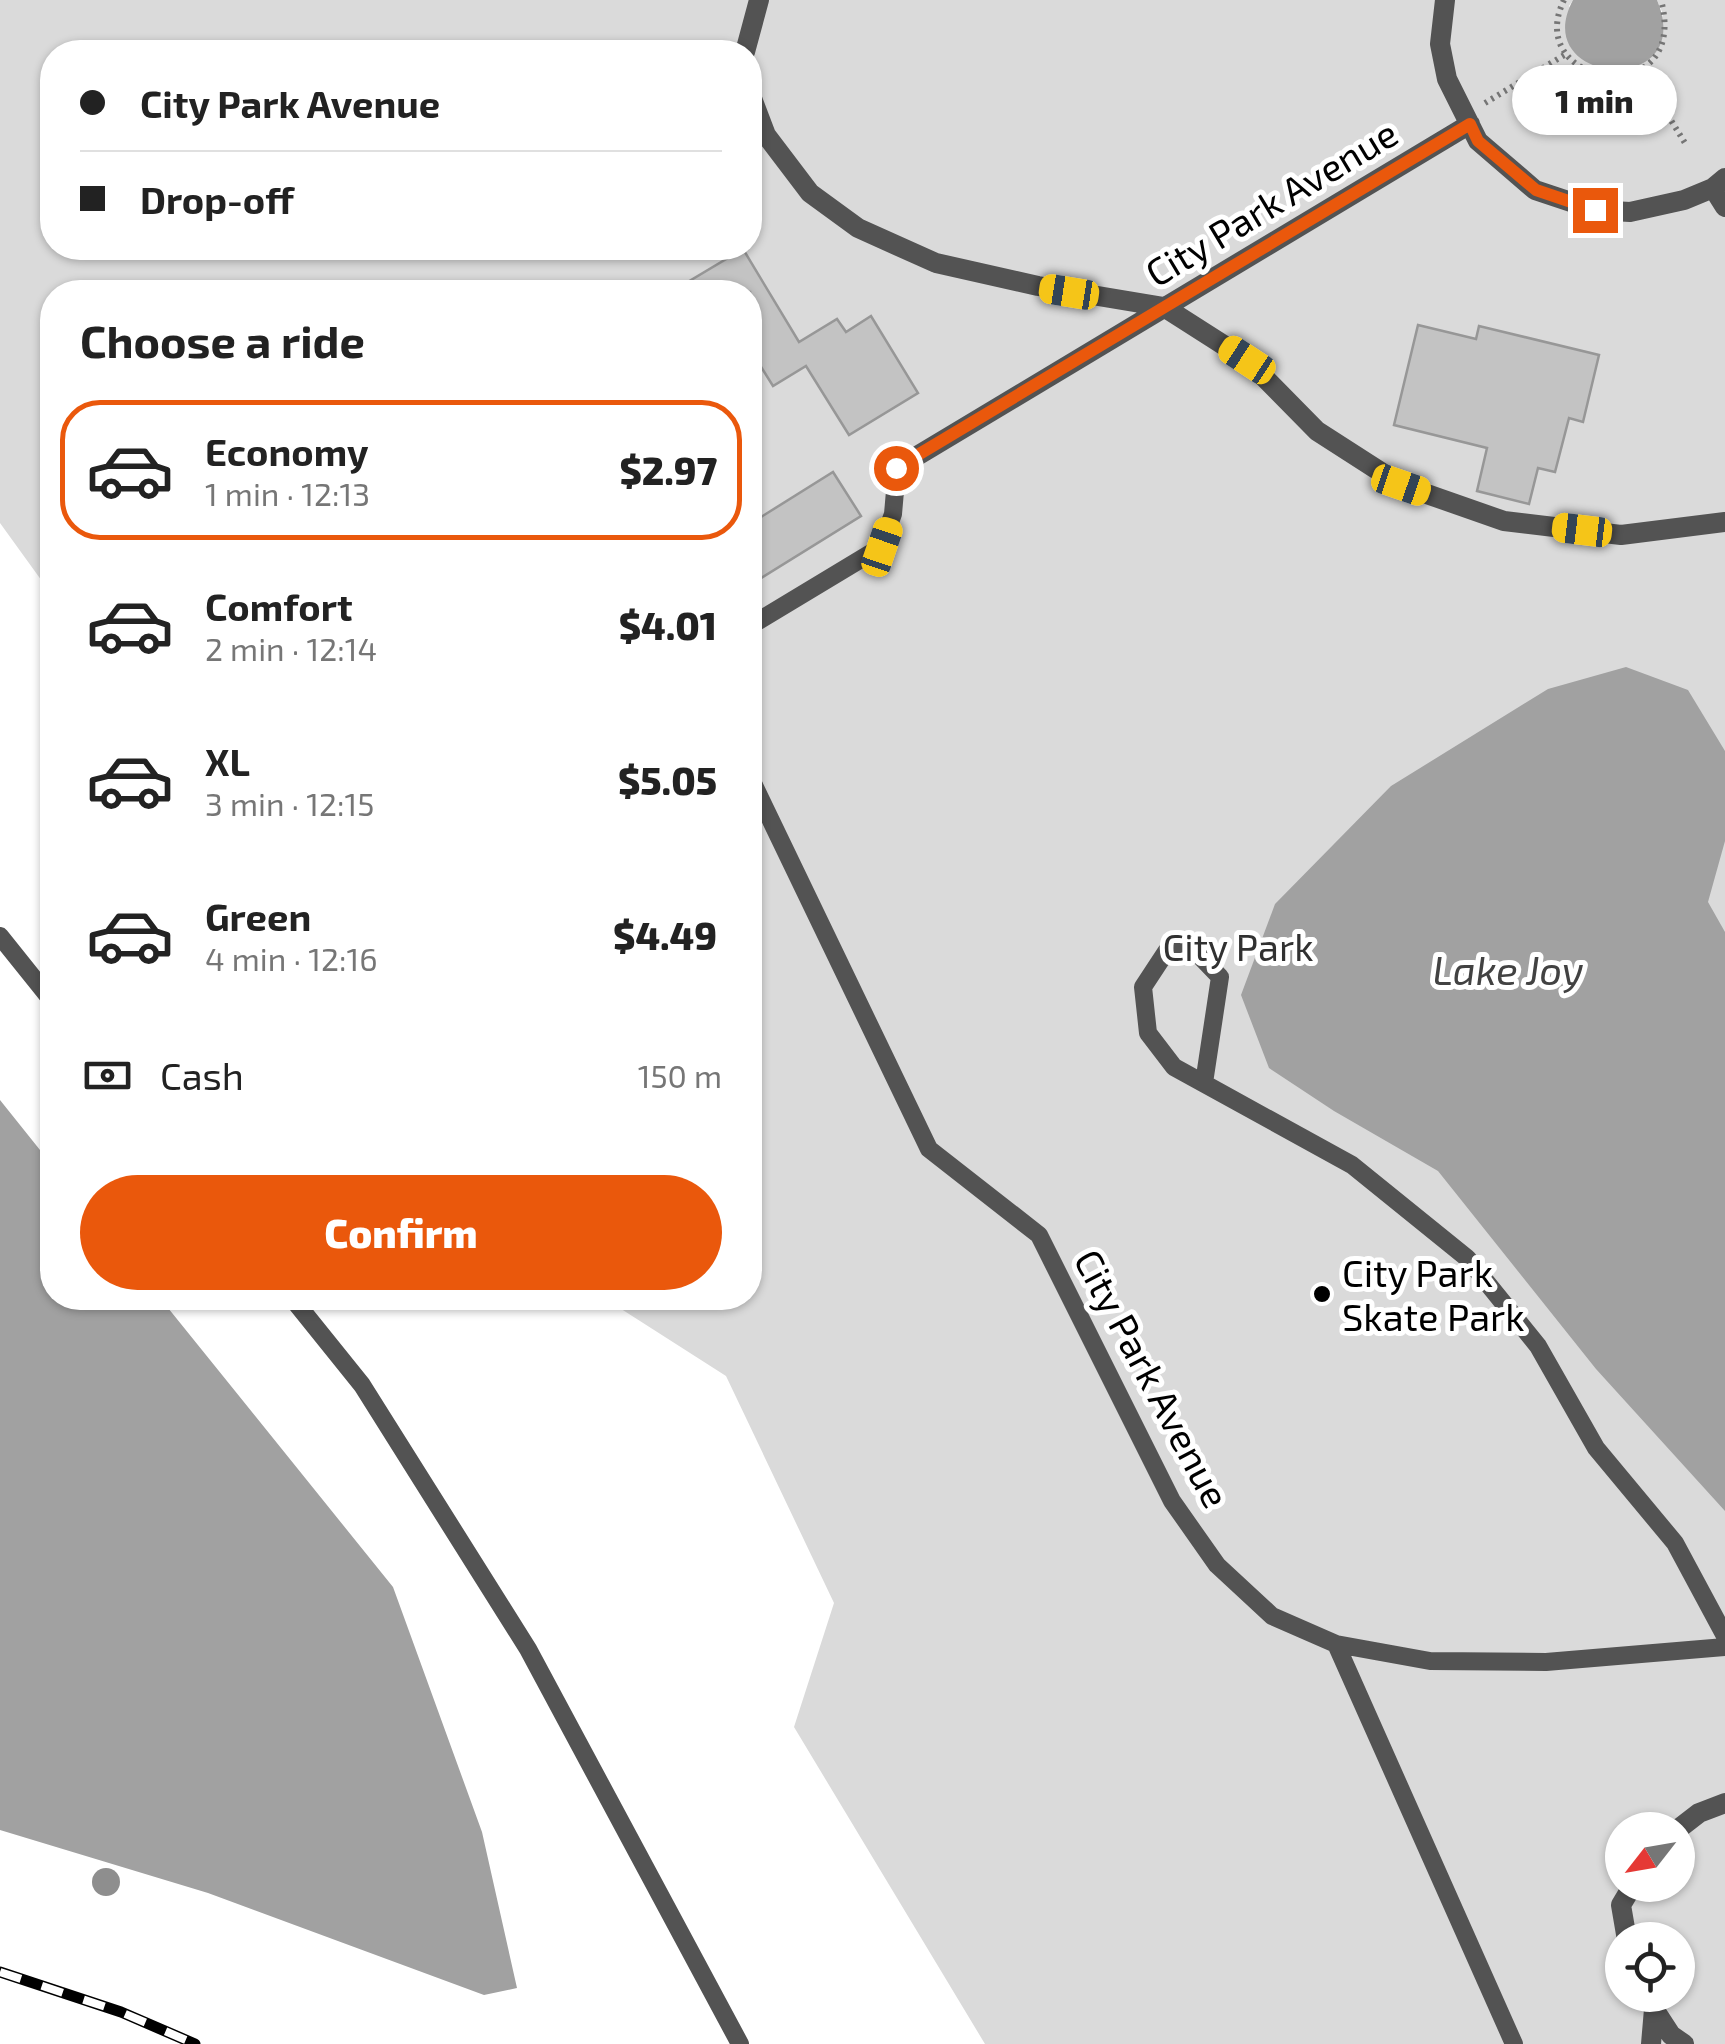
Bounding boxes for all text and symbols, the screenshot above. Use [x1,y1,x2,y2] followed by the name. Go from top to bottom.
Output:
[1512,65,1678,135] callout: 1 min
[140,80,440,126] text: City Park Avenue
[1555,81,1634,119] text: 1 min
[1137,109,1405,295] street label: City Park Avenue
[140,176,294,222] text: Drop-off
[1573,188,1618,233] route end
[1037,272,1101,312] car
[80,313,365,367] text: Choose a ride
[1214,331,1280,389] car
[85,425,175,515] icon: car
[205,428,369,474] text: Economy
[874,446,919,491] route start
[619,447,717,493] text: $2.97
[1368,461,1434,509] car
[205,474,370,512] text: 1 min · 12:13
[1550,511,1614,549] car
[858,514,906,580] car
[85,580,175,670] icon: car
[205,583,353,629] text: Comfort
[619,602,717,648] text: $4.01
[205,629,377,667] text: 2 min · 12:14
[85,735,175,825] icon: car
[205,738,250,784] text: XL
[618,757,717,803] text: $5.05
[205,784,374,822] text: 3 min · 12:15
[85,890,175,980] icon: car
[205,893,311,939] text: Green
[613,912,717,958] text: $4.49
[1162,923,1314,969] park label: City Park
[205,939,378,977] text: 4 min · 12:16
[1433,945,1583,994] water label: Lake Joy
[80,1048,135,1103] icon: cash
[160,1052,244,1098] text: Cash
[638,1056,722,1094] text: 150 m
[80,1175,722,1290] button: Confirm
[1066,1241,1240,1515] street label: City Park Avenue
[1342,1249,1525,1339] place label: City Park Skate Park
[1311,1283,1333,1305] marker: City Park Skate Park
[1605,1812,1695,1902] north arrow
[1605,1812,1695,2012] map controls
[1605,1922,1695,2012] button: locate

